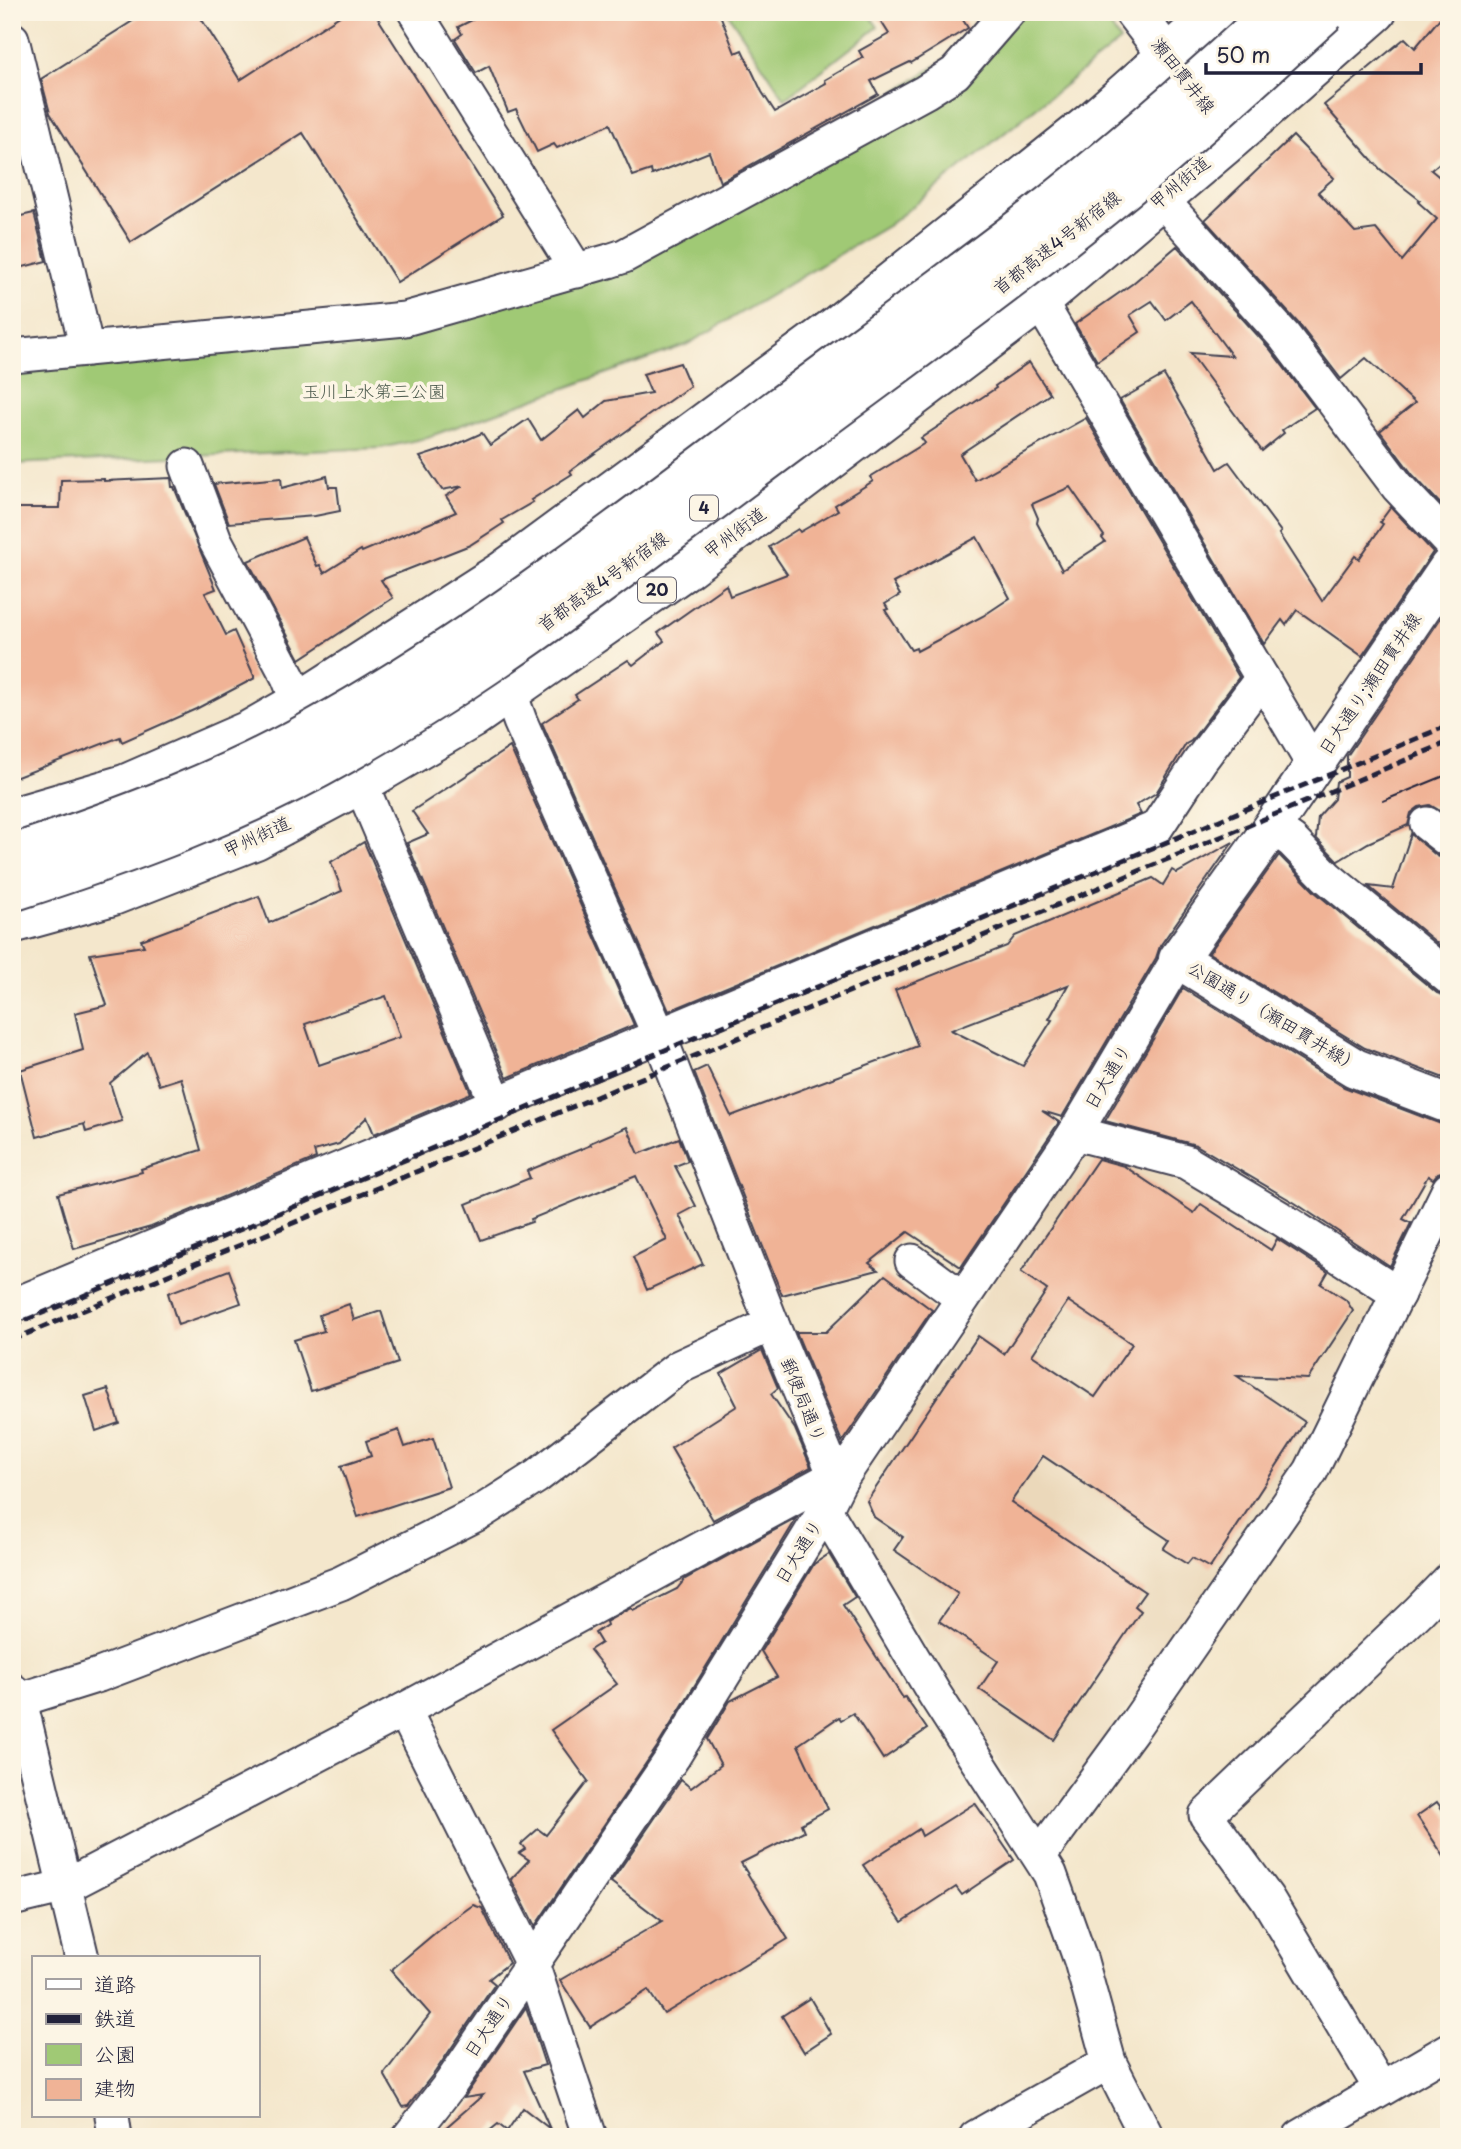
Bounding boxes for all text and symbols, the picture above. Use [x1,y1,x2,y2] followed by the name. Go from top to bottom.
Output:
[1146,31,1223,119] street label: 瀬田貫井線
[1206,32,1421,76] scale bar
[1216,38,1270,70] text: 50 m
[1143,148,1215,215] street label: 甲州街道
[986,183,1126,300] street label: 首都高速4号新宿線
[302,377,446,404] park label: 玉川上水第三公園
[690,495,718,520] road number: 4
[697,499,771,564] street label: 甲州街道
[531,524,673,638] street label: 首都高速4号新宿線
[638,578,676,603] road number: 20
[1311,606,1427,760] street label: 日大通り;瀬田貫井線
[218,808,295,863] street label: 甲州街道
[1183,953,1367,1078] street label: 公園通り（瀬田貫井線）
[1077,1038,1137,1114] street label: 日大通り
[775,1353,834,1446] street label: 郵便局通り
[767,1514,828,1589] street label: 日大通り
[32,1956,259,2118] legend
[94,1967,136,1999] text: 道路
[456,1988,519,2063] street label: 日大通り
[94,2001,136,2033] text: 鉄道
[94,2037,136,2069] text: 公園
[94,2071,136,2103] text: 建物

